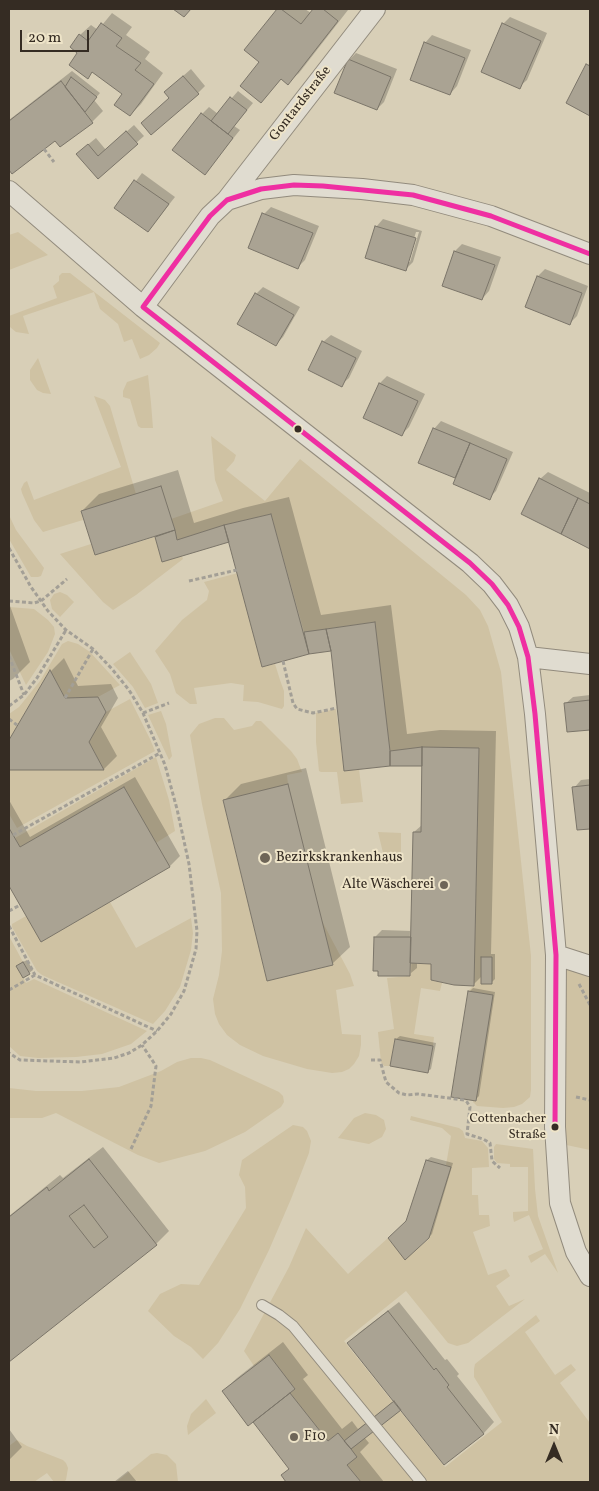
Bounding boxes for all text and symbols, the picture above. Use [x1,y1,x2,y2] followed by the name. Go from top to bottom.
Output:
[22,20,91,52] scale bar
[28,28,61,49] text: 20 m
[267,63,335,145] street label: Gontardstraße
[293,424,303,434] unlabelled marker
[276,850,403,866] place label: Bezirkskrankenhaus
[258,851,272,865] marker: Bezirkskrankenhaus
[342,877,434,893] place label: Alte Wäscherei
[438,879,450,891] marker: Alte Wäscherei
[469,1112,546,1143] place label: Cottenbacher Straße
[550,1122,560,1132] marker: Cottenbacher Straße
[529,1421,579,1471] north arrow
[549,1421,559,1440] text: N
[304,1429,326,1445] place label: F10
[288,1431,300,1443] marker: F10

